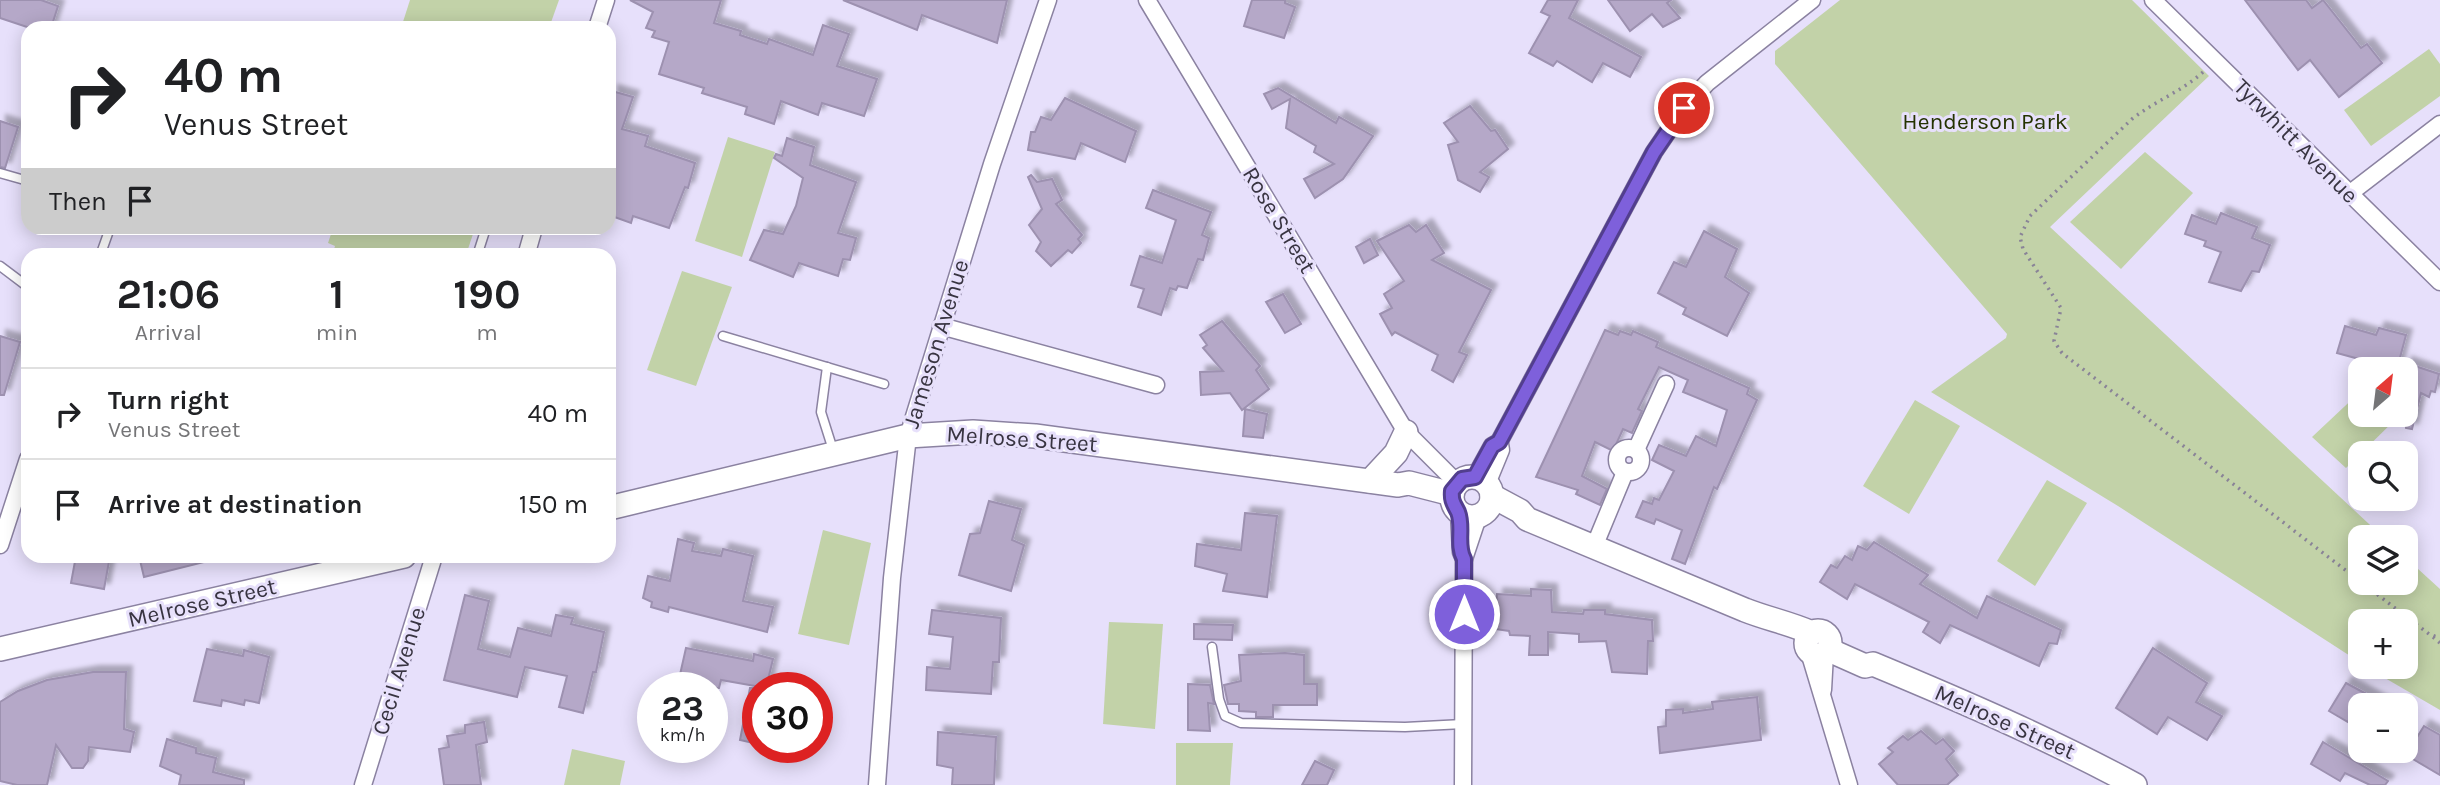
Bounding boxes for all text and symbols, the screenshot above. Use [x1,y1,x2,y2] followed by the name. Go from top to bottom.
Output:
[164,47,283,104] text: 40 m
[49,49,140,140] icon: right
[2228,73,2364,209] street label: Tyrwhitt Avenue
[1654,78,1714,138] pin
[1665,89,1703,127] icon: arrive
[164,106,348,143] text: Venus Street
[1902,108,2068,135] park label: Henderson Park
[1237,162,1321,278] street label: Rose Street
[121,182,159,220] icon: arrive
[49,186,107,217] text: Then
[898,256,974,432] street label: Jameson Avenue
[116,269,220,319] text: 21:06
[329,269,344,319] text: 1
[453,269,521,319] text: 190
[135,319,202,346] text: Arrival
[316,319,358,346] text: min
[476,319,498,346] text: m
[2348,357,2418,427] north arrow
[2348,357,2418,763] map controls
[108,385,229,416] text: Turn right
[49,395,87,433] icon: right
[528,398,588,429] text: 40 m
[108,416,241,443] text: Venus Street
[946,420,1099,458] street label: Melrose Street
[2348,441,2418,511] button: search
[49,486,87,524] icon: arrive
[108,489,362,520] text: Arrive at destination
[519,489,588,520] text: 150 m
[2348,525,2418,595] button: layers
[125,573,279,633] street label: Melrose Street
[1427,577,1501,651] position arrow
[367,604,431,738] street label: Cecil Avenue
[2348,609,2418,679] button: +
[742,672,833,763] speed limit sign: 30
[1930,679,2080,765] street label: Melrose Street
[661,688,704,729] text: 23
[2348,693,2418,763] button: −
[660,724,705,746] text: km/h

